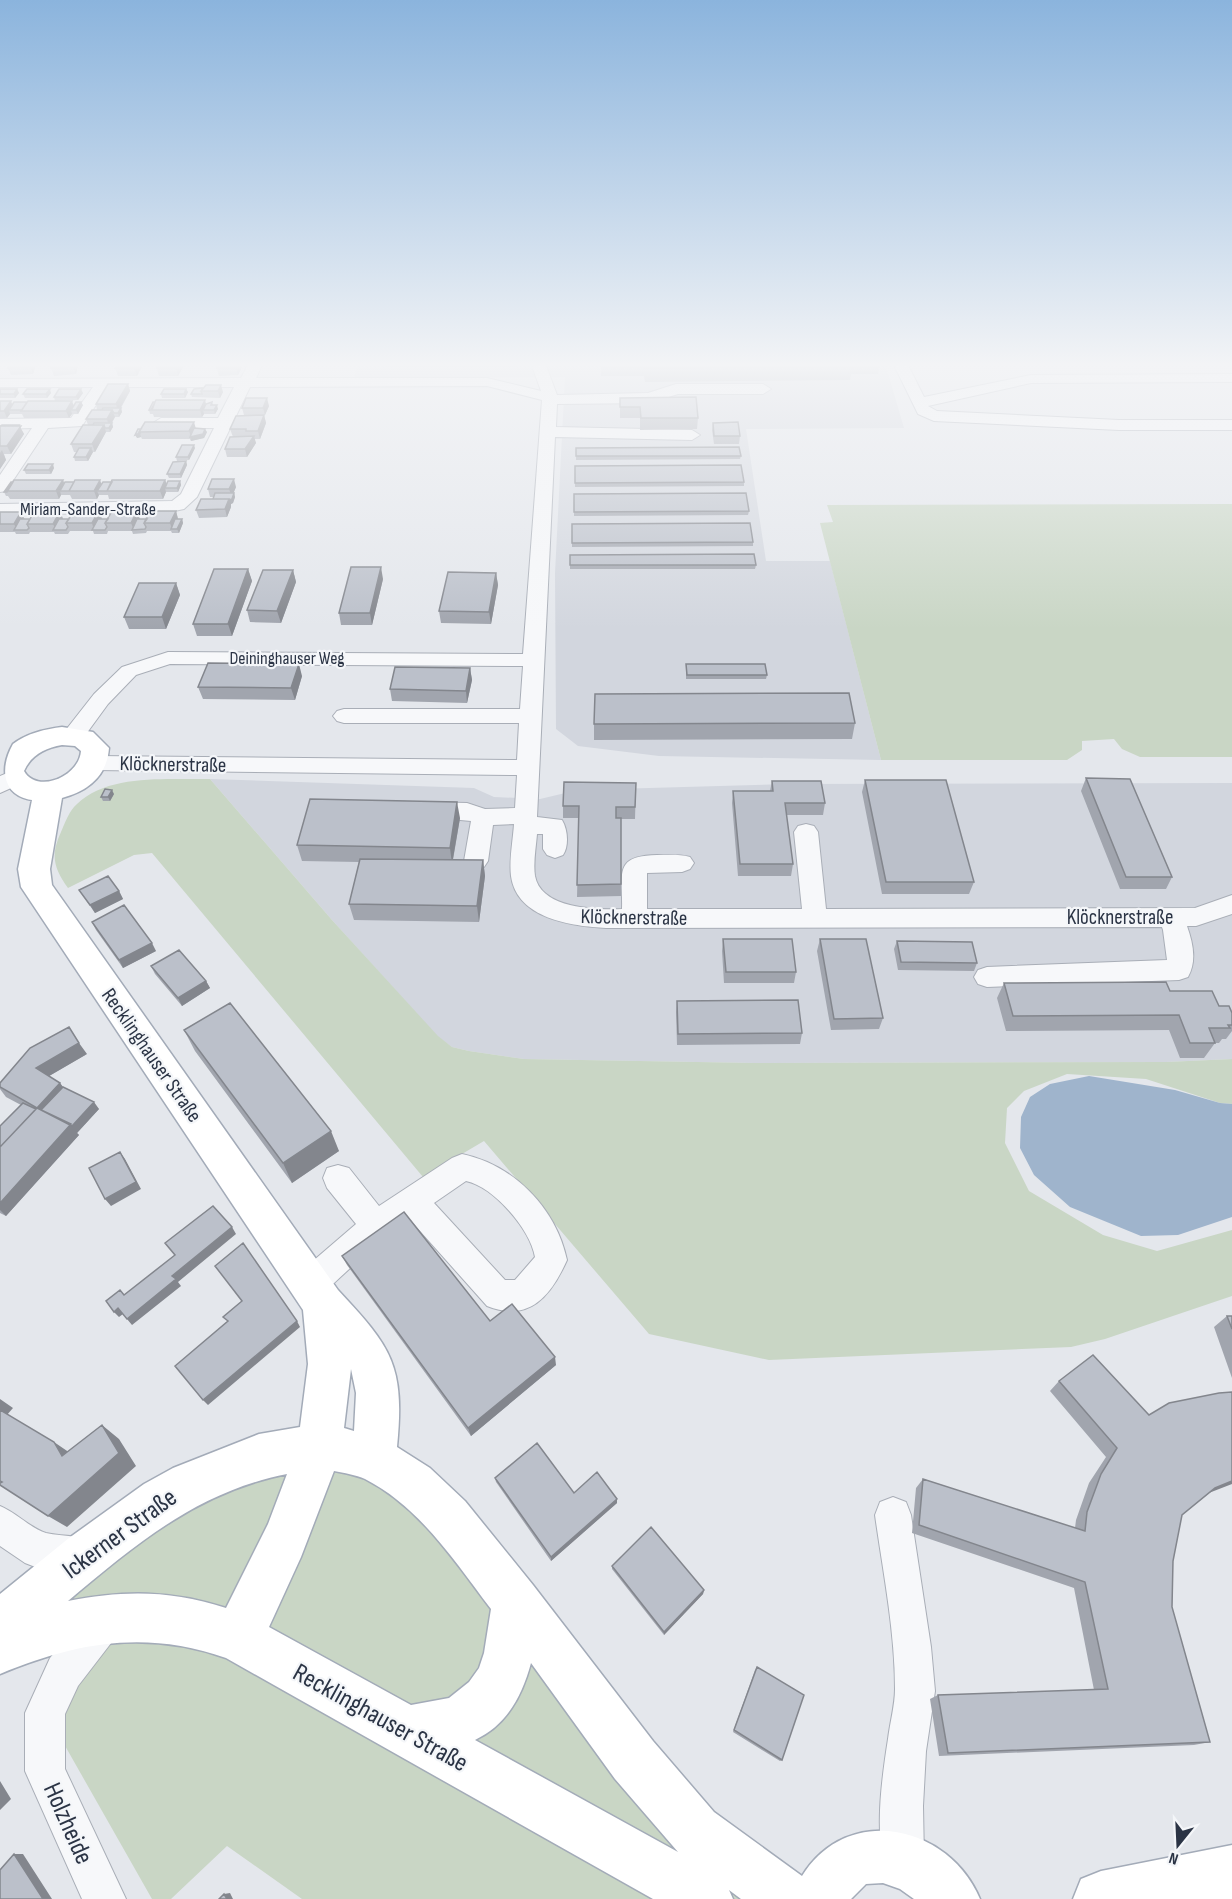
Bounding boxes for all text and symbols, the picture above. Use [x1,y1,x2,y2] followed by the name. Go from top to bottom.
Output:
[20,499,156,520] street label: Miriam-Sander-Straße
[229,648,345,669] street label: Deininghauser Weg
[119,751,227,778] street label: Klöcknerstraße
[580,904,688,931] street label: Klöcknerstraße
[1067,905,1173,930] street label: Klöcknerstraße
[96,984,207,1127] street label: Recklinghauser Straße
[57,1482,183,1586] street label: Ickerner Straße
[287,1657,473,1779] street label: Recklinghauser Straße
[36,1778,99,1869] street label: Holzheide
[1148,1815,1208,1875] north arrow
[1167,1847,1181,1868] text: N

